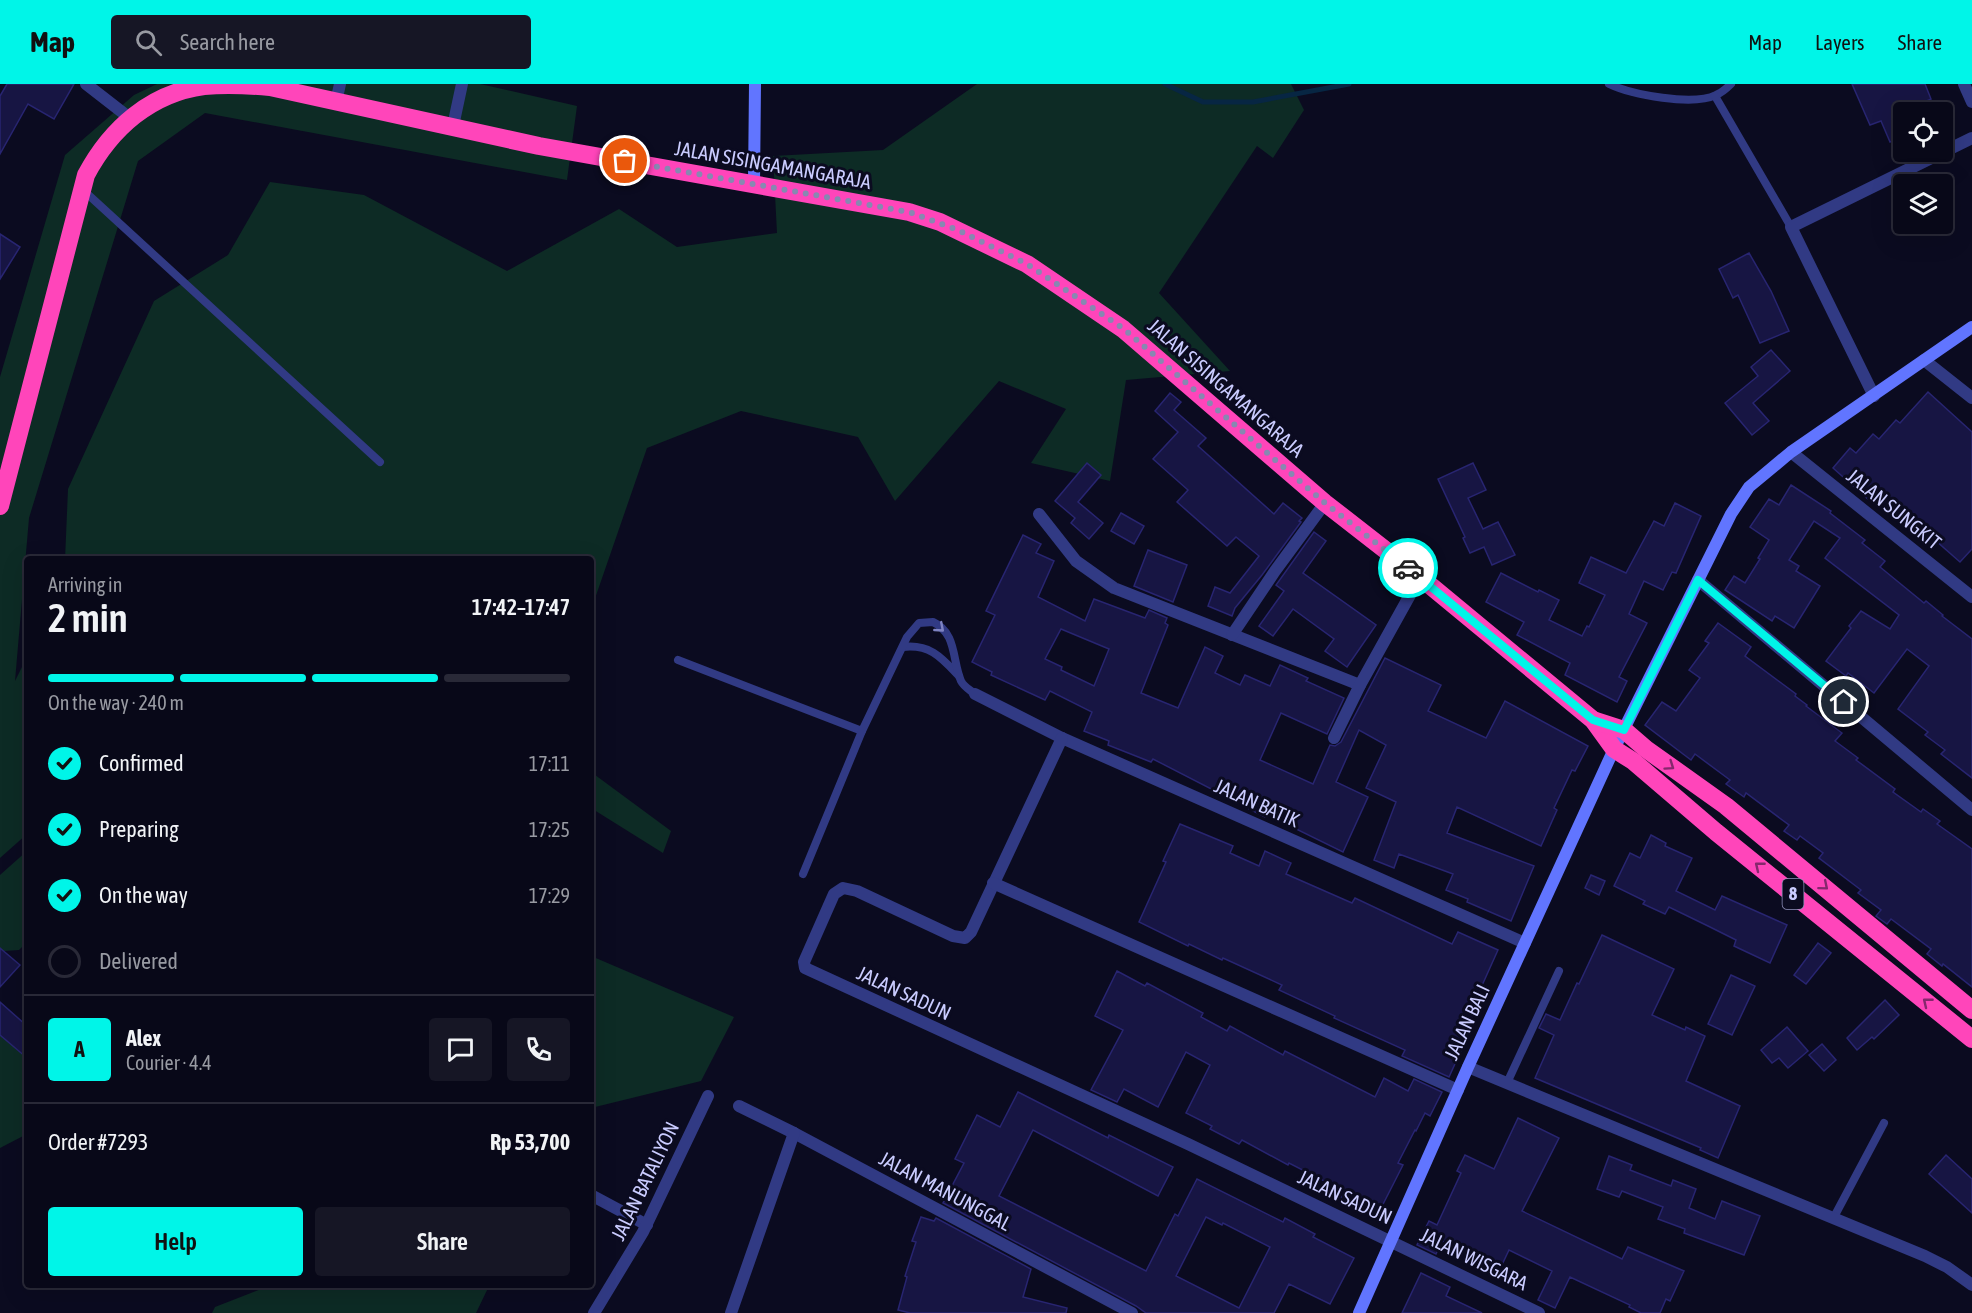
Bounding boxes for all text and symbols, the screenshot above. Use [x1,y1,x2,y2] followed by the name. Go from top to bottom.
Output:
[111,15,531,69] search box
[30,26,75,58] text: Map
[132,26,165,59] icon: search
[180,29,275,55] text: Search here
[1748,30,1782,54] text: Map
[1815,30,1865,54] text: Layers
[1898,30,1942,54] text: Share
[1893,102,1953,234] map controls
[1893,102,1953,162] button: locate
[599,135,650,186] pin
[673,136,873,193] street label: JALAN SISINGAMANGARAJA
[608,144,641,177] icon: bag
[1893,174,1953,234] button: layers
[1144,314,1309,462] street label: JALAN SISINGAMANGARAJA
[1843,464,1946,554] street label: JALAN SUNGKIT
[1378,538,1438,598] courier
[1392,552,1425,585] icon: car
[48,573,122,596] text: Arriving in
[472,594,570,620] text: 17:42–17:47
[48,596,128,640] text: 2 min
[934,621,945,632] one-way arrow
[1818,676,1869,727] pin
[1827,685,1860,718] icon: home
[48,691,184,714] text: On the way · 240 m
[48,747,81,780] icon: check
[99,750,184,776] text: Confirmed
[529,752,570,775] text: 17:11
[1664,759,1675,770] one-way arrow
[1211,774,1303,832] street label: JALAN BATIK
[48,813,81,846] icon: check
[99,816,179,842] text: Preparing
[529,818,570,841] text: 17:25
[1755,863,1766,874] one-way arrow
[48,879,81,912] icon: check
[1782,879,1804,909] road number: 8
[1817,879,1828,890] one-way arrow
[99,882,188,908] text: On the way
[529,884,570,907] text: 17:29
[99,948,178,974] text: Delivered
[853,961,955,1024] street label: JALAN SADUN
[1439,980,1494,1063] street label: JALAN BALI
[1922,999,1933,1010] one-way arrow
[429,1018,492,1081] button: chat
[507,1018,570,1081] button: phone
[126,1025,161,1051] text: Alex
[74,1036,85,1062] text: A
[126,1051,212,1074] text: Courier · 4.4
[606,1118,683,1244] street label: JALAN BATALIYON
[48,1129,148,1155] text: Order #7293
[490,1129,570,1155] text: Rp 53,700
[876,1146,1015,1235] street label: JALAN MANUNGGAL
[1294,1165,1396,1228] street label: JALAN SADUN
[48,1207,303,1276] button: Help
[315,1207,570,1276] button: Share
[1417,1223,1532,1295] street label: JALAN WISGARA

